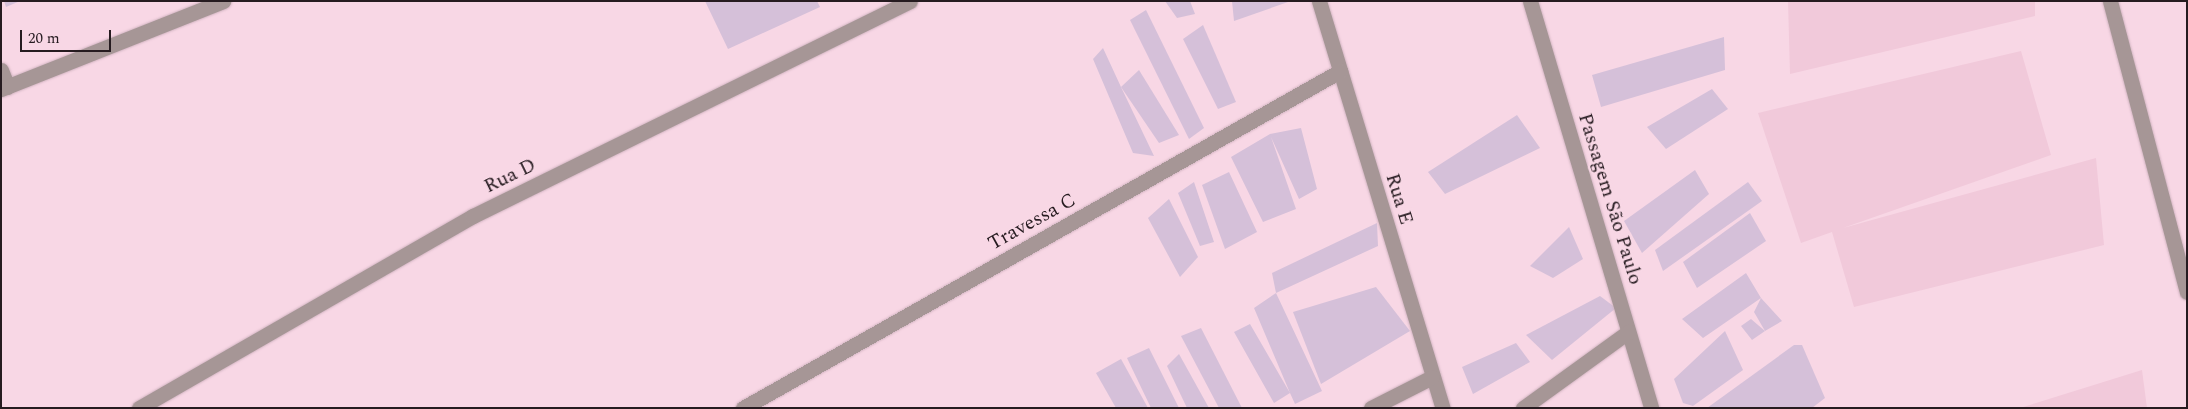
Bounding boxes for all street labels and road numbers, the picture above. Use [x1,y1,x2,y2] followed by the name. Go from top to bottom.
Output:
[1572,110,1648,288] street label: Passagem São Paulo
[480,153,540,199] street label: Rua D
[1380,171,1418,227] street label: Rua E
[984,188,1080,256] street label: Travessa C

